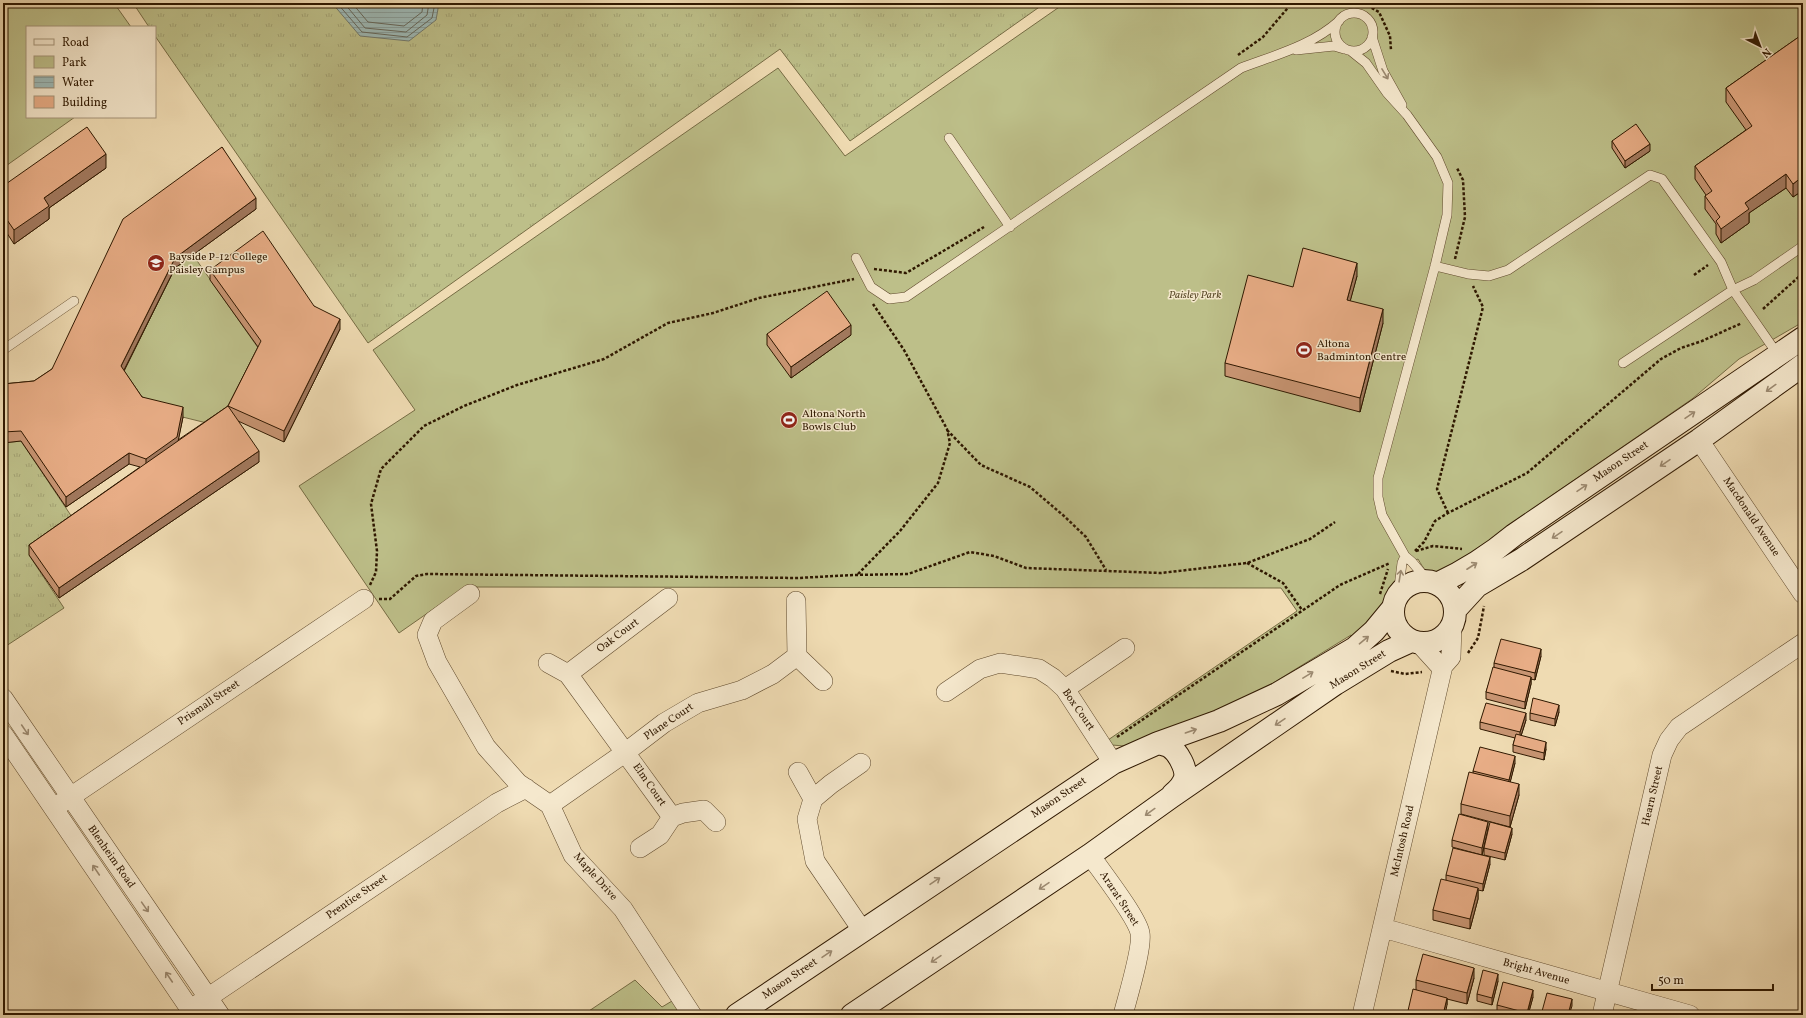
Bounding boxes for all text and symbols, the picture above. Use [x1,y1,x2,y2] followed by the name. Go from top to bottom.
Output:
[26,26,156,118] legend
[1740,26,1780,66] north arrow
[62,35,89,51] text: Road
[1758,44,1774,61] text: N
[62,55,87,71] text: Park
[1381,68,1389,79] one-way arrow
[62,75,94,91] text: Water
[62,95,107,111] text: Building
[169,250,268,278] place label: Bayside P-12 College Paisley Campus
[146,253,166,273] school or university icon: Bayside P-12 College Paisley Campus
[1169,288,1221,303] park label: Paisley Park
[1317,337,1406,365] place label: Altona Badminton Centre
[1294,340,1314,360] sports icon: Altona Badminton Centre
[1766,384,1777,392] one-way arrow
[802,407,866,435] place label: Altona North Bowls Club
[779,410,799,430] sports icon: Altona North Bowls Club
[1684,411,1695,419] one-way arrow
[1590,438,1652,486] street label: Mason Street
[1660,459,1671,467] one-way arrow
[1719,474,1783,560] street label: Macdonald Avenue
[1577,484,1588,492] one-way arrow
[1552,531,1563,539] one-way arrow
[1466,562,1477,570] one-way arrow
[1396,570,1404,583] one-way arrow
[594,615,642,657] street label: Oak Court
[1359,635,1370,644] one-way arrow
[1327,647,1389,693] street label: Mason Street
[1302,671,1314,679] one-way arrow
[175,677,243,729] street label: Prismall Street
[1058,686,1098,734] street label: Box Court
[641,700,697,744] street label: Plane Court
[1275,718,1286,726] one-way arrow
[21,724,29,735] one-way arrow
[1185,727,1197,735] one-way arrow
[629,760,669,810] street label: Elm Court
[1639,764,1667,827] street label: Hearn Street
[1028,774,1090,822] street label: Mason Street
[1387,804,1419,878] street label: McIntosh Road
[1145,808,1156,816] one-way arrow
[84,822,138,892] street label: Blenheim Road
[570,850,620,904] street label: Maple Drive
[92,864,100,875] one-way arrow
[1096,869,1142,929] street label: Ararat Street
[323,871,391,923] street label: Prentice Street
[929,877,940,885] one-way arrow
[1038,882,1049,890] one-way arrow
[141,901,149,912] one-way arrow
[821,950,832,958] one-way arrow
[759,955,821,1003] street label: Mason Street
[930,955,941,963] one-way arrow
[1501,955,1571,989] street label: Bright Avenue
[1652,966,1773,992] scale bar
[165,972,173,983] one-way arrow
[1658,973,1684,989] text: 50 m

